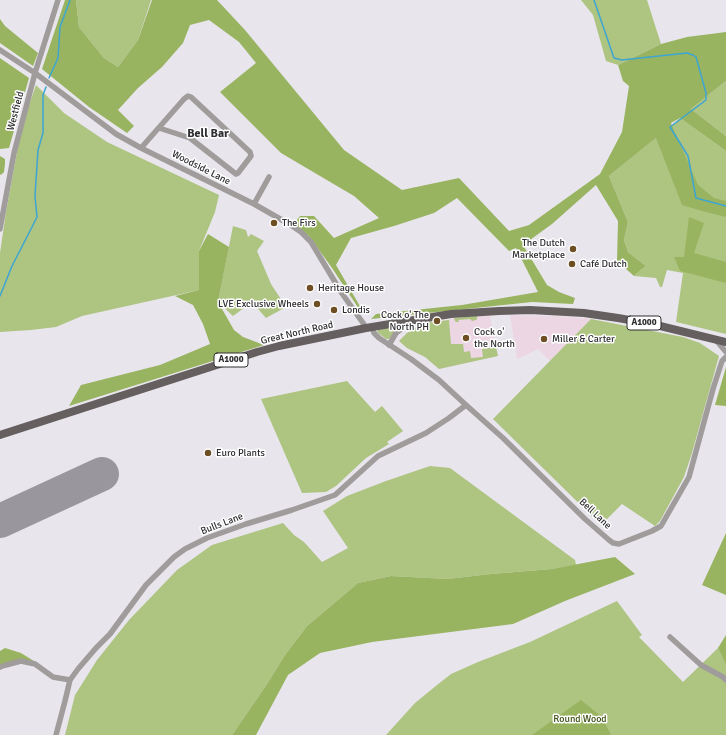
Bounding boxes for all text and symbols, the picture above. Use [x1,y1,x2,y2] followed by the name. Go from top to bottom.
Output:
[5,90,27,132] street label: Westfield
[187,127,229,141] district label: Bell Bar
[170,148,232,188] street label: Woodside Lane
[282,217,316,229] place label: The Firs
[269,218,279,228] marker: The Firs
[512,237,565,260] place label: The Dutch Marketplace
[568,244,578,254] marker: The Dutch Marketplace
[580,258,627,270] place label: Café Dutch
[567,259,577,269] marker: Café Dutch
[318,282,384,294] place label: Heritage House
[305,283,315,293] marker: Heritage House
[218,298,309,310] place label: LVE Exclusive Wheels
[312,299,322,309] marker: LVE Exclusive Wheels
[342,304,370,316] place label: Londis
[329,305,339,315] marker: Londis
[381,309,429,332] place label: Cock o' The North PH
[432,316,442,326] marker: Cock o' The North PH
[627,316,661,330] road number: A1000
[260,319,334,347] street label: Great North Road
[474,326,515,350] place label: Cock o' the North
[461,333,471,343] marker: Cock o' the North
[552,333,615,345] place label: Miller & Carter
[539,334,549,344] marker: Miller & Carter
[214,353,248,367] road number: A1000
[216,447,265,459] place label: Euro Plants
[203,448,213,458] marker: Euro Plants
[576,496,614,532] street label: Bell Lane
[199,510,245,538] street label: Bulls Lane
[553,713,607,725] park label: Round Wood

